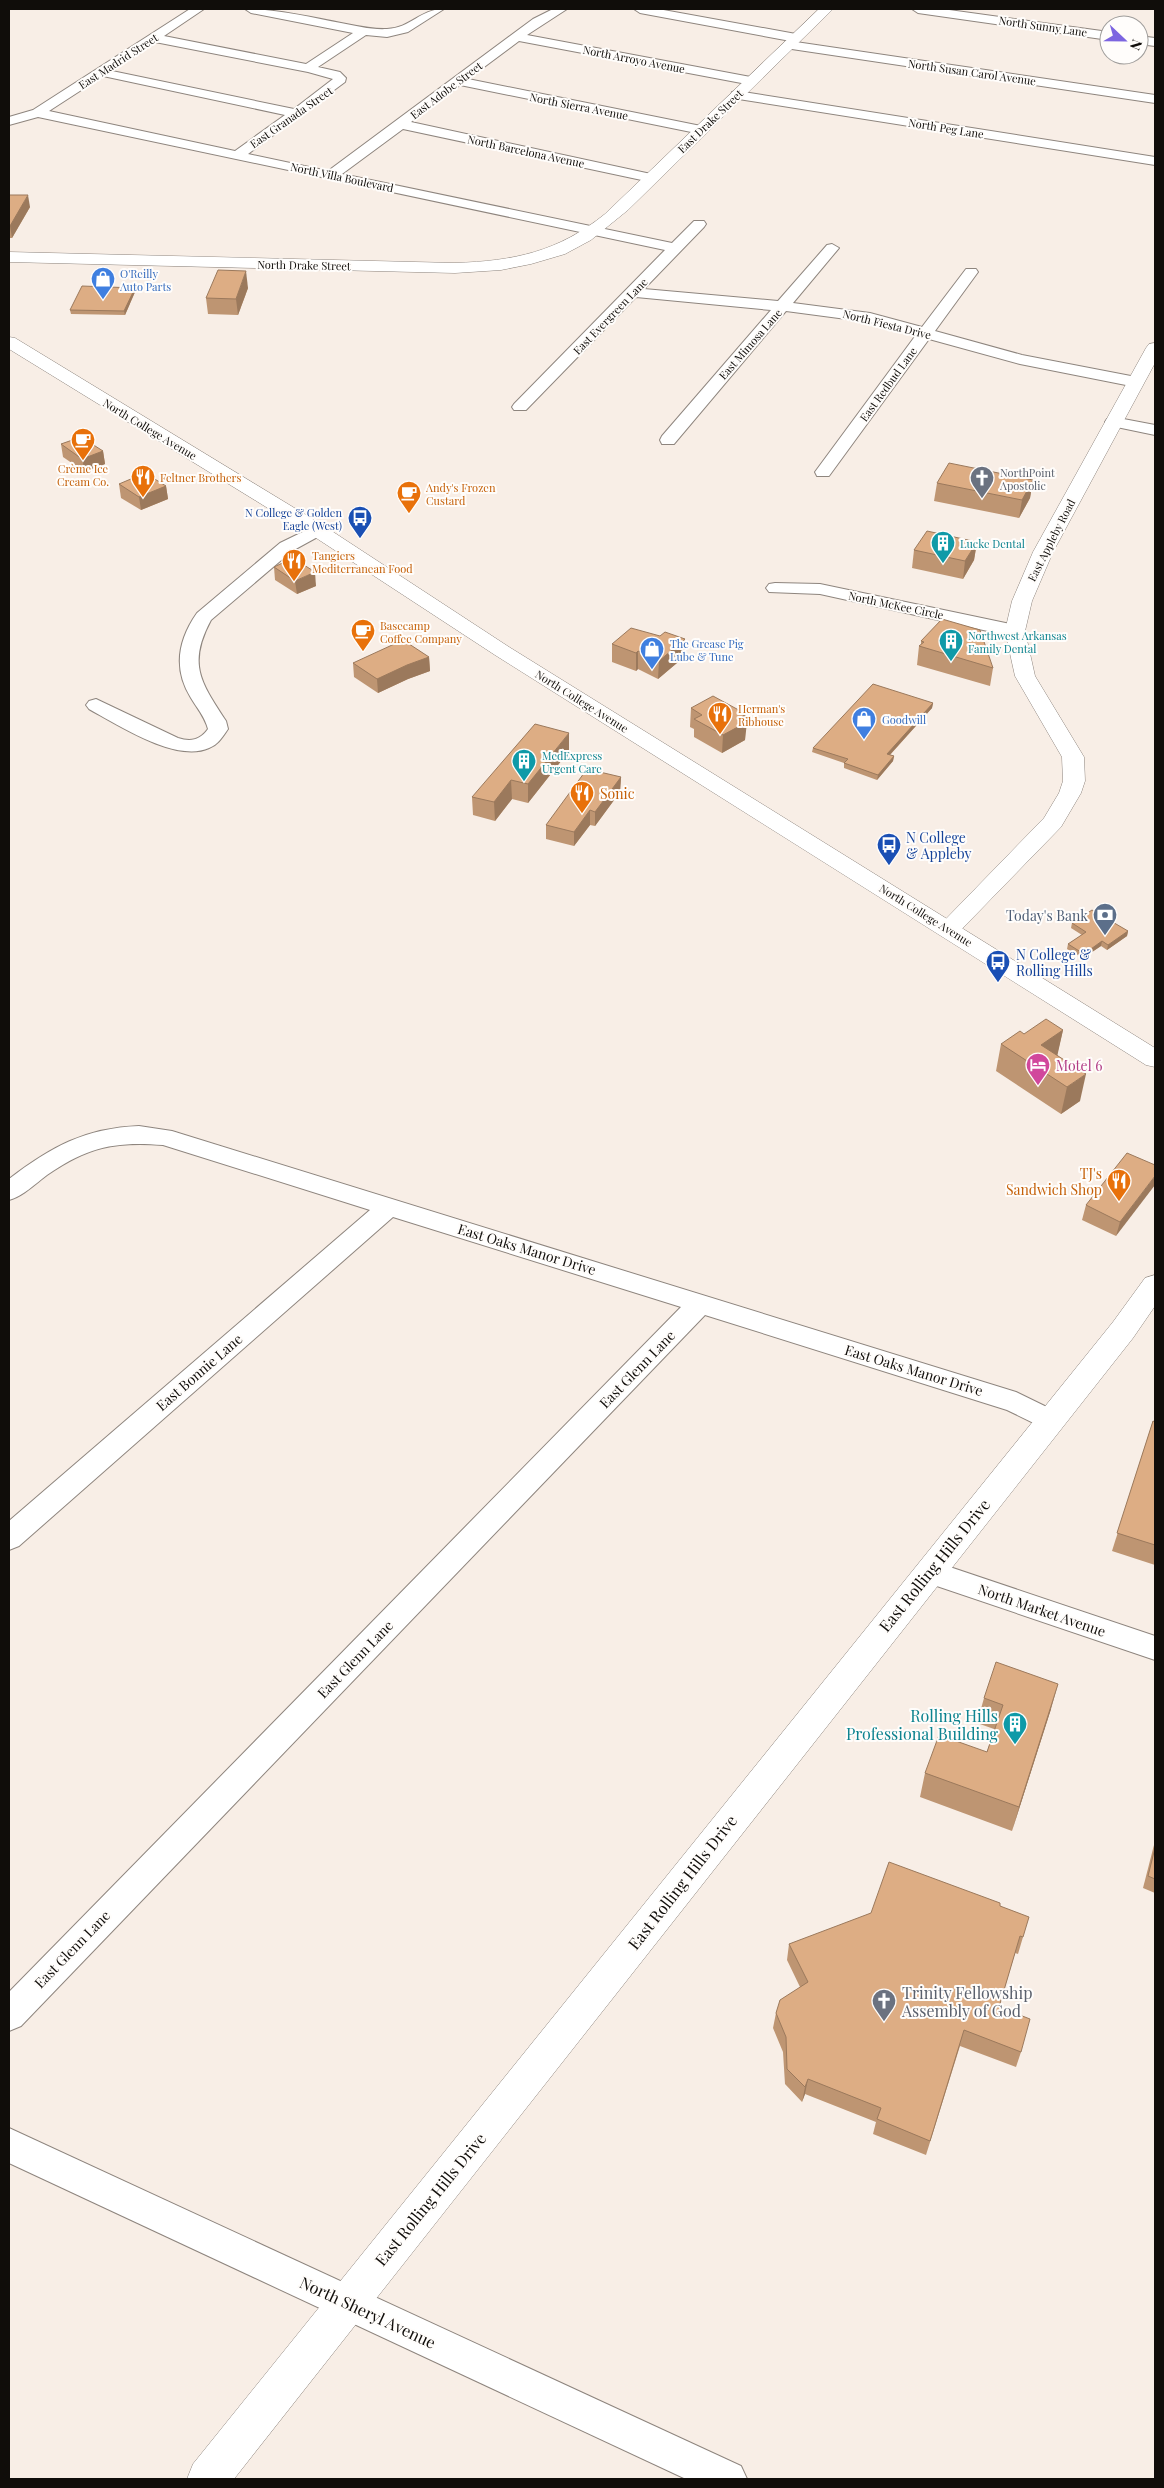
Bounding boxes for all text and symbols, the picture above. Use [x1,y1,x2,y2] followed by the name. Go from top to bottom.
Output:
[998,12,1089,40] street label: North Sunny Lane
[1099,15,1149,65] north arrow
[75,30,161,92] street label: East Madrid Street
[1126,37,1147,53] text: N
[582,42,687,76] street label: North Arroyo Avenue
[907,56,1037,88] street label: North Susan Carol Avenue
[407,58,485,122] street label: East Adobe Street
[247,83,335,151] street label: East Granada Street
[674,86,746,156] street label: East Drake Street
[528,89,630,123] street label: North Sierra Avenue
[907,115,985,141] street label: North Peg Lane
[466,131,586,171] street label: North Barcelona Avenue
[289,159,396,195] street label: North Villa Boulevard
[257,257,351,273] street label: North Drake Street
[90,266,116,300] shop icon: O'Reilly Auto Parts
[119,266,171,294] place label: O'Reilly Auto Parts
[570,274,651,358] street label: East Evergreen Lane
[715,305,785,383] street label: East Mimosa Lane
[841,306,933,342] street label: North Fiesta Drive
[856,343,920,424] street label: East Redbud Lane
[100,395,200,463] street label: North College Avenue
[70,427,96,461] cafe icon: Crème Ice Cream Co.
[57,461,109,489] place label: Crème Ice Cream Co.
[130,464,156,498] restaurant icon: Feltner Brothers
[969,465,995,499] church icon: NorthPoint Apostolic
[999,465,1055,493] place label: NorthPoint Apostolic
[160,470,241,485] place label: Feltner Brothers
[396,480,422,514] cafe icon: Andy's Frozen Custard
[425,480,496,508] place label: Andy's Frozen Custard
[1024,496,1079,584] street label: East Appleby Road
[245,505,342,533] place label: N College & Golden Eagle (West)
[347,505,373,539] bus stop icon: N College & Golden Eagle (West)
[930,530,956,564] building icon: Lucke Dental
[960,536,1025,551] place label: Lucke Dental
[281,548,307,582] restaurant icon: Tangiers Mediterranean Food
[312,548,413,576] place label: Tangiers Mediterranean Food
[847,588,945,622] street label: North McKee Circle
[350,618,376,652] cafe icon: Basecamp Coffee Company
[380,618,462,646] place label: Basecamp Coffee Company
[938,628,964,662] building icon: Northwest Arkansas Family Dental
[968,628,1067,656] place label: Northwest Arkansas Family Dental
[639,636,665,670] shop icon: The Grease Pig Lube & Tune
[670,636,744,664] place label: The Grease Pig Lube & Tune
[533,666,632,736] street label: North College Avenue
[707,701,733,735] restaurant icon: Herman's Ribhouse
[738,701,785,729] place label: Herman's Ribhouse
[851,706,877,740] shop icon: Goodwill
[882,712,926,727] place label: Goodwill
[511,748,537,782] building icon: MedExpress Urgent Care
[542,748,602,776] place label: MedExpress Urgent Care
[569,780,595,814] restaurant icon: Sonic
[600,784,635,803] place label: Sonic
[906,828,972,863] place label: N College & Appleby
[876,832,902,866] bus stop icon: N College & Appleby
[877,880,976,950] street label: North College Avenue
[1092,902,1118,936] bank icon: Today's Bank
[1006,906,1088,925] place label: Today's Bank
[1016,945,1093,980] place label: N College & Rolling Hills
[985,949,1011,983] bus stop icon: N College & Rolling Hills
[1025,1052,1051,1086] hotel icon: Motel 6
[1056,1056,1102,1075] place label: Motel 6
[1006,1164,1102,1199] place label: TJ's Sandwich Shop
[1106,1168,1132,1202] restaurant icon: TJ's Sandwich Shop
[456,1219,598,1279] street label: East Oaks Manor Drive
[595,1326,679,1412] street label: East Glenn Lane
[152,1329,246,1415] street label: East Bonnie Lane
[843,1340,985,1400] street label: East Oaks Manor Drive
[874,1494,994,1636] street label: East Rolling Hills Drive
[976,1579,1108,1641] street label: North Market Avenue
[313,1616,397,1702] street label: East Glenn Lane
[846,1705,999,1744] place label: Rolling Hills Professional Building
[1002,1711,1028,1745] building icon: Rolling Hills Professional Building
[623,1810,741,1954] street label: East Rolling Hills Drive
[30,1906,114,1992] street label: East Glenn Lane
[901,1982,1033,2021] place label: Trinity Fellowship Assembly of God
[871,1988,897,2022] church icon: Trinity Fellowship Assembly of God
[370,2128,490,2270] street label: East Rolling Hills Drive
[297,2271,439,2353] street label: North Sheryl Avenue

